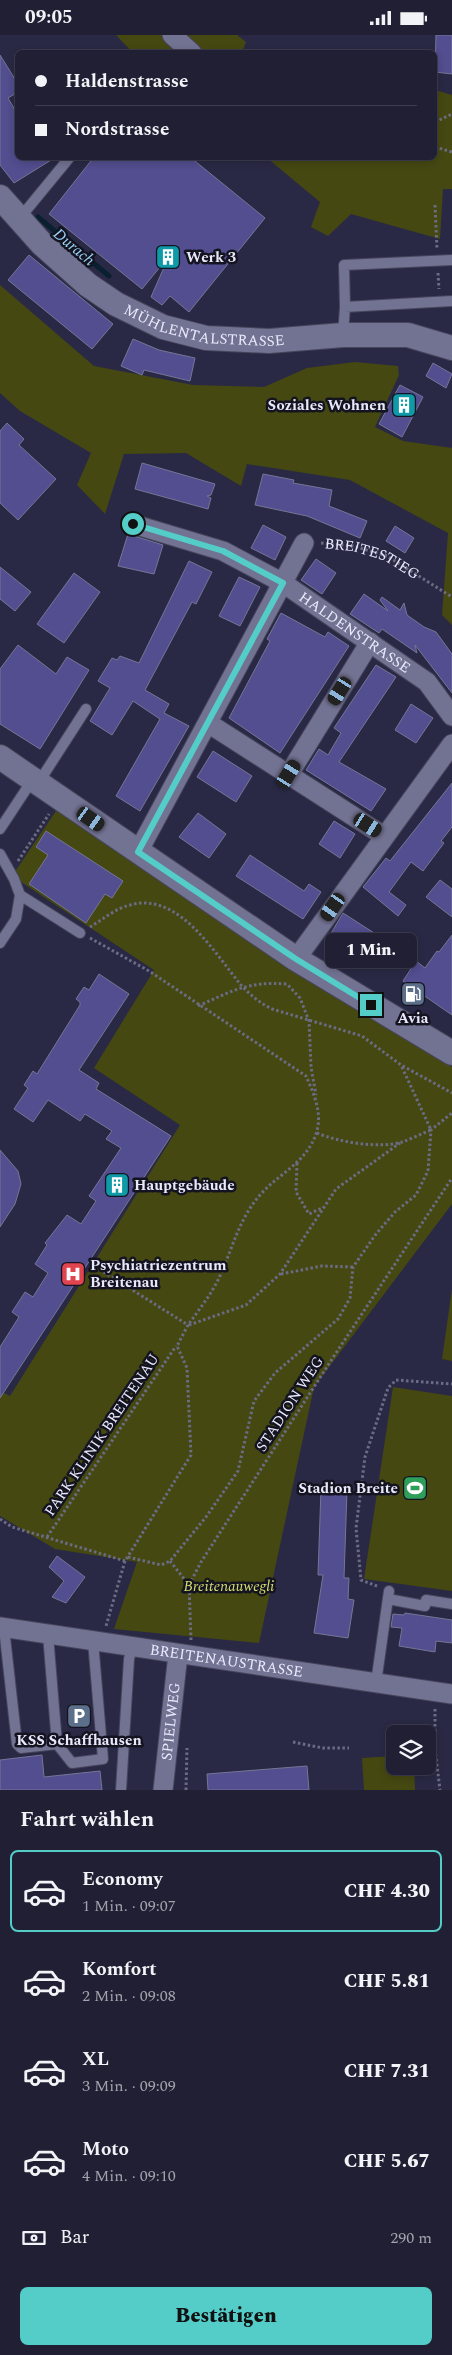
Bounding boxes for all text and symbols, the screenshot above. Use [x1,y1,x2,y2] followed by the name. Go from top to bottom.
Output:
[25,3,73,32] text: 09:05
[65,67,188,96] text: Haldenstrasse
[65,115,169,144] text: Nordstrasse
[48,222,100,272] water label: Durach
[155,244,181,270] building icon: Werk 3
[186,246,236,269] place label: Werk 3
[120,298,285,353] street label: MÜHLENTALSTRASSE
[391,392,417,418] building icon: Soziales Wohnen
[268,394,386,417] place label: Soziales Wohnen
[122,513,144,535] route start
[324,532,424,585] street label: BREITESTIEG
[294,586,415,679] street label: HALDENSTRASSE
[325,674,354,708] car
[274,757,303,791] car
[74,804,107,834] car
[351,811,384,839] car
[318,890,347,924] car
[325,933,417,967] callout: 1 Min.
[346,938,396,962] text: 1 Min.
[400,981,426,1007] fuel station icon: Avia
[360,994,382,1016] route end
[398,1007,429,1030] place label: Avia
[104,1172,130,1198] building icon: Hauptgebäude
[134,1174,235,1197] place label: Hauptgebäude
[90,1254,227,1294] place label: Psychiatriezentrum Breitenau
[60,1261,86,1287] hospital icon: Psychiatriezentrum Breitenau
[39,1349,165,1521] street label: PARK KLINIK BREITENAU
[250,1352,330,1456] street label: STADION WEG
[402,1475,428,1501] sports icon: Stadion Breite
[298,1477,398,1500] place label: Stadion Breite
[184,1575,274,1598] park label: Breitenauwegli
[148,1638,305,1683] street label: BREITENAUSTRASSE
[155,1681,186,1762] street label: SPIELWEG
[66,1703,92,1729] parking icon: KSS Schaffhausen
[386,1725,436,1775] map controls
[386,1725,436,1775] button: layers
[16,1729,142,1752] place label: KSS Schaffhausen
[20,1803,154,1836] text: Fahrt wählen
[82,1865,163,1894] text: Economy
[22,1869,67,1914] icon: car
[344,1877,430,1906] text: CHF 4.30
[82,1894,176,1918] text: 1 Min. · 09:07
[82,1955,157,1984] text: Komfort
[22,1959,67,2004] icon: car
[344,1967,430,1996] text: CHF 5.81
[82,1984,176,2008] text: 2 Min. · 09:08
[82,2045,109,2074] text: XL
[22,2049,67,2094] icon: car
[344,2057,430,2086] text: CHF 7.31
[82,2074,176,2098] text: 3 Min. · 09:09
[82,2135,129,2164] text: Moto
[22,2139,67,2184] icon: car
[344,2147,430,2176] text: CHF 5.67
[82,2164,176,2188] text: 4 Min. · 09:10
[60,2223,89,2252] text: Bar
[20,2224,48,2252] icon: cash
[390,2226,432,2250] text: 290 m
[20,2287,432,2345] button: Bestätigen

